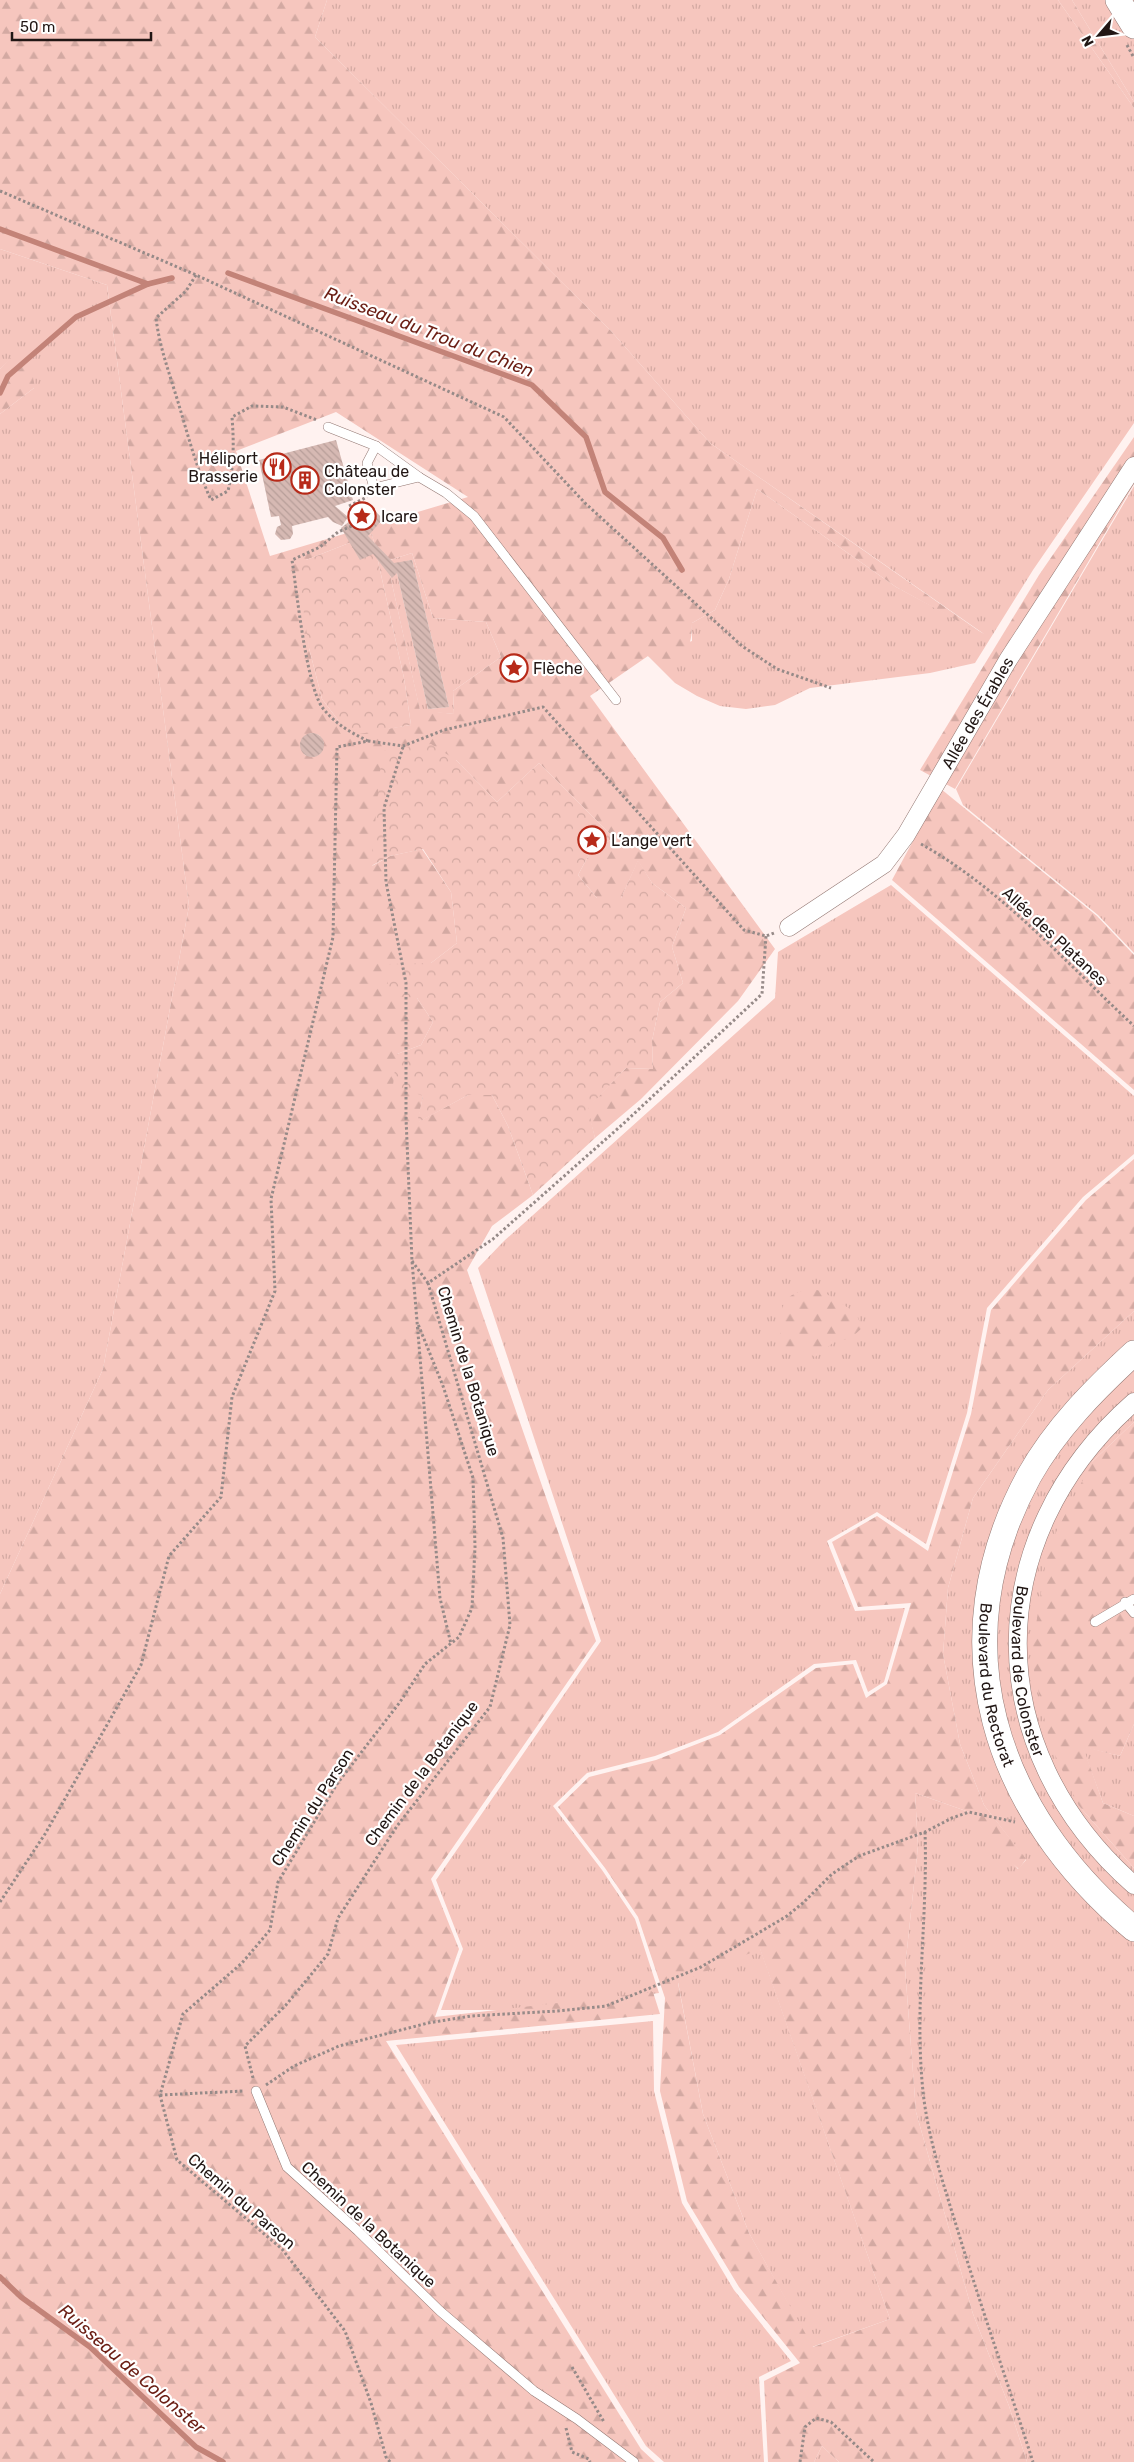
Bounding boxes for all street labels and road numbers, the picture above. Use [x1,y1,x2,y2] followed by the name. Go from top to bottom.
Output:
[938,654,1018,772] street label: Allée des Érables
[999,883,1111,990] street label: Allée des Platanes
[434,1284,503,1458] street label: Chemin de la Botanique
[1008,1584,1048,1760] street label: Boulevard de Colonster
[975,1602,1018,1770] street label: Boulevard du Rectorat
[361,1697,482,1850] street label: Chemin de la Botanique
[267,1745,357,1870] street label: Chemin du Parson
[184,2150,299,2253] street label: Chemin du Parson
[298,2157,440,2292] street label: Chemin de la Botanique

